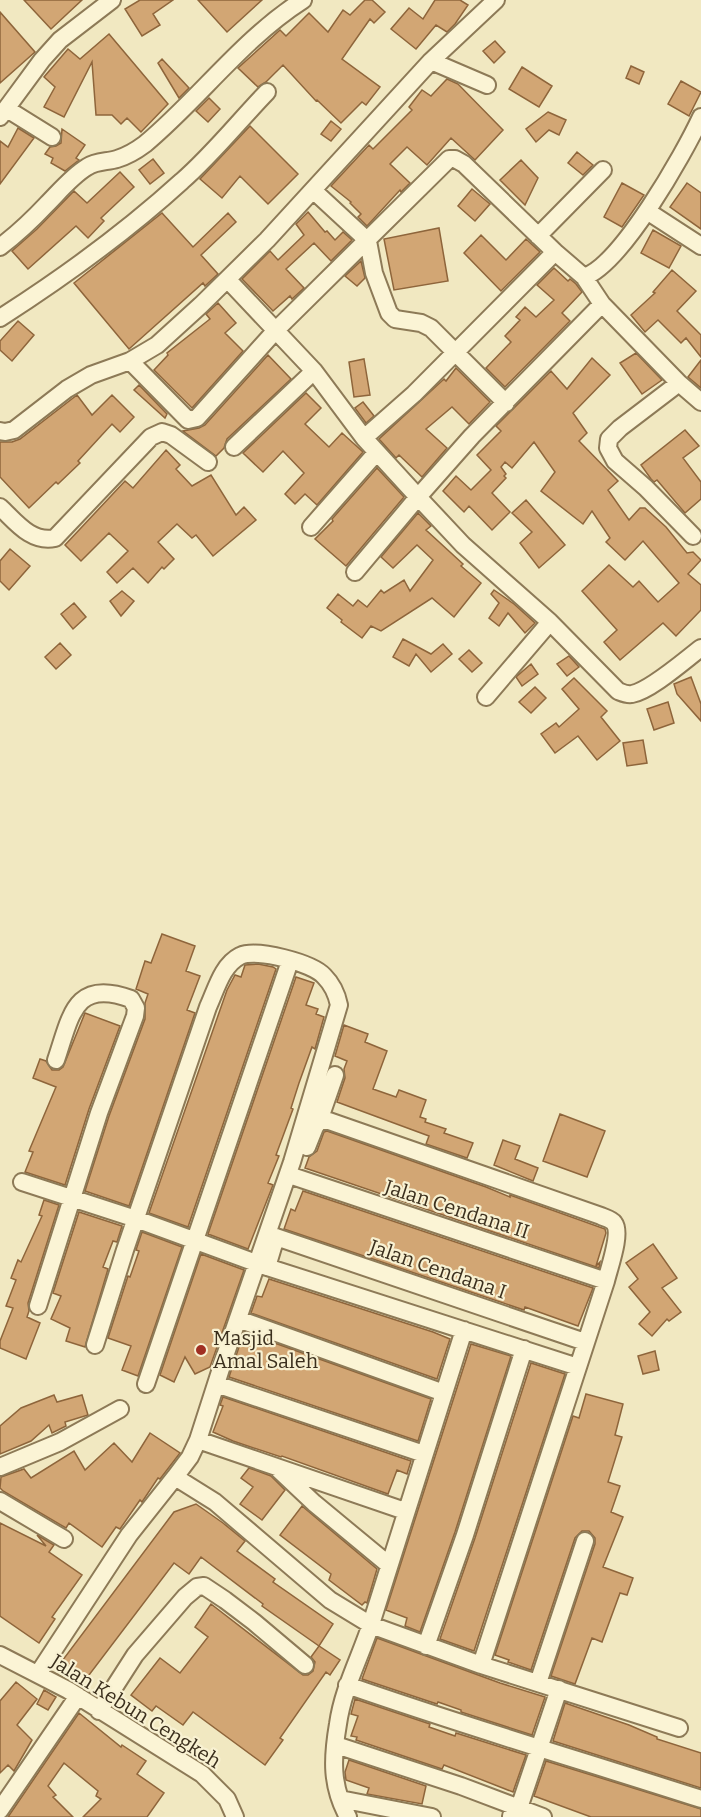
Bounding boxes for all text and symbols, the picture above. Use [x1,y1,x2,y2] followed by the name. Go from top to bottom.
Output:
[381,1174,532,1244] street label: Jalan Cendana II
[365,1234,510,1304] street label: Jalan Cendana I
[213,1326,319,1373] place label: Masjid Amal Saleh
[194,1343,208,1357] marker: Masjid Amal Saleh
[46,1648,226,1773] street label: Jalan Kebun Cengkeh

